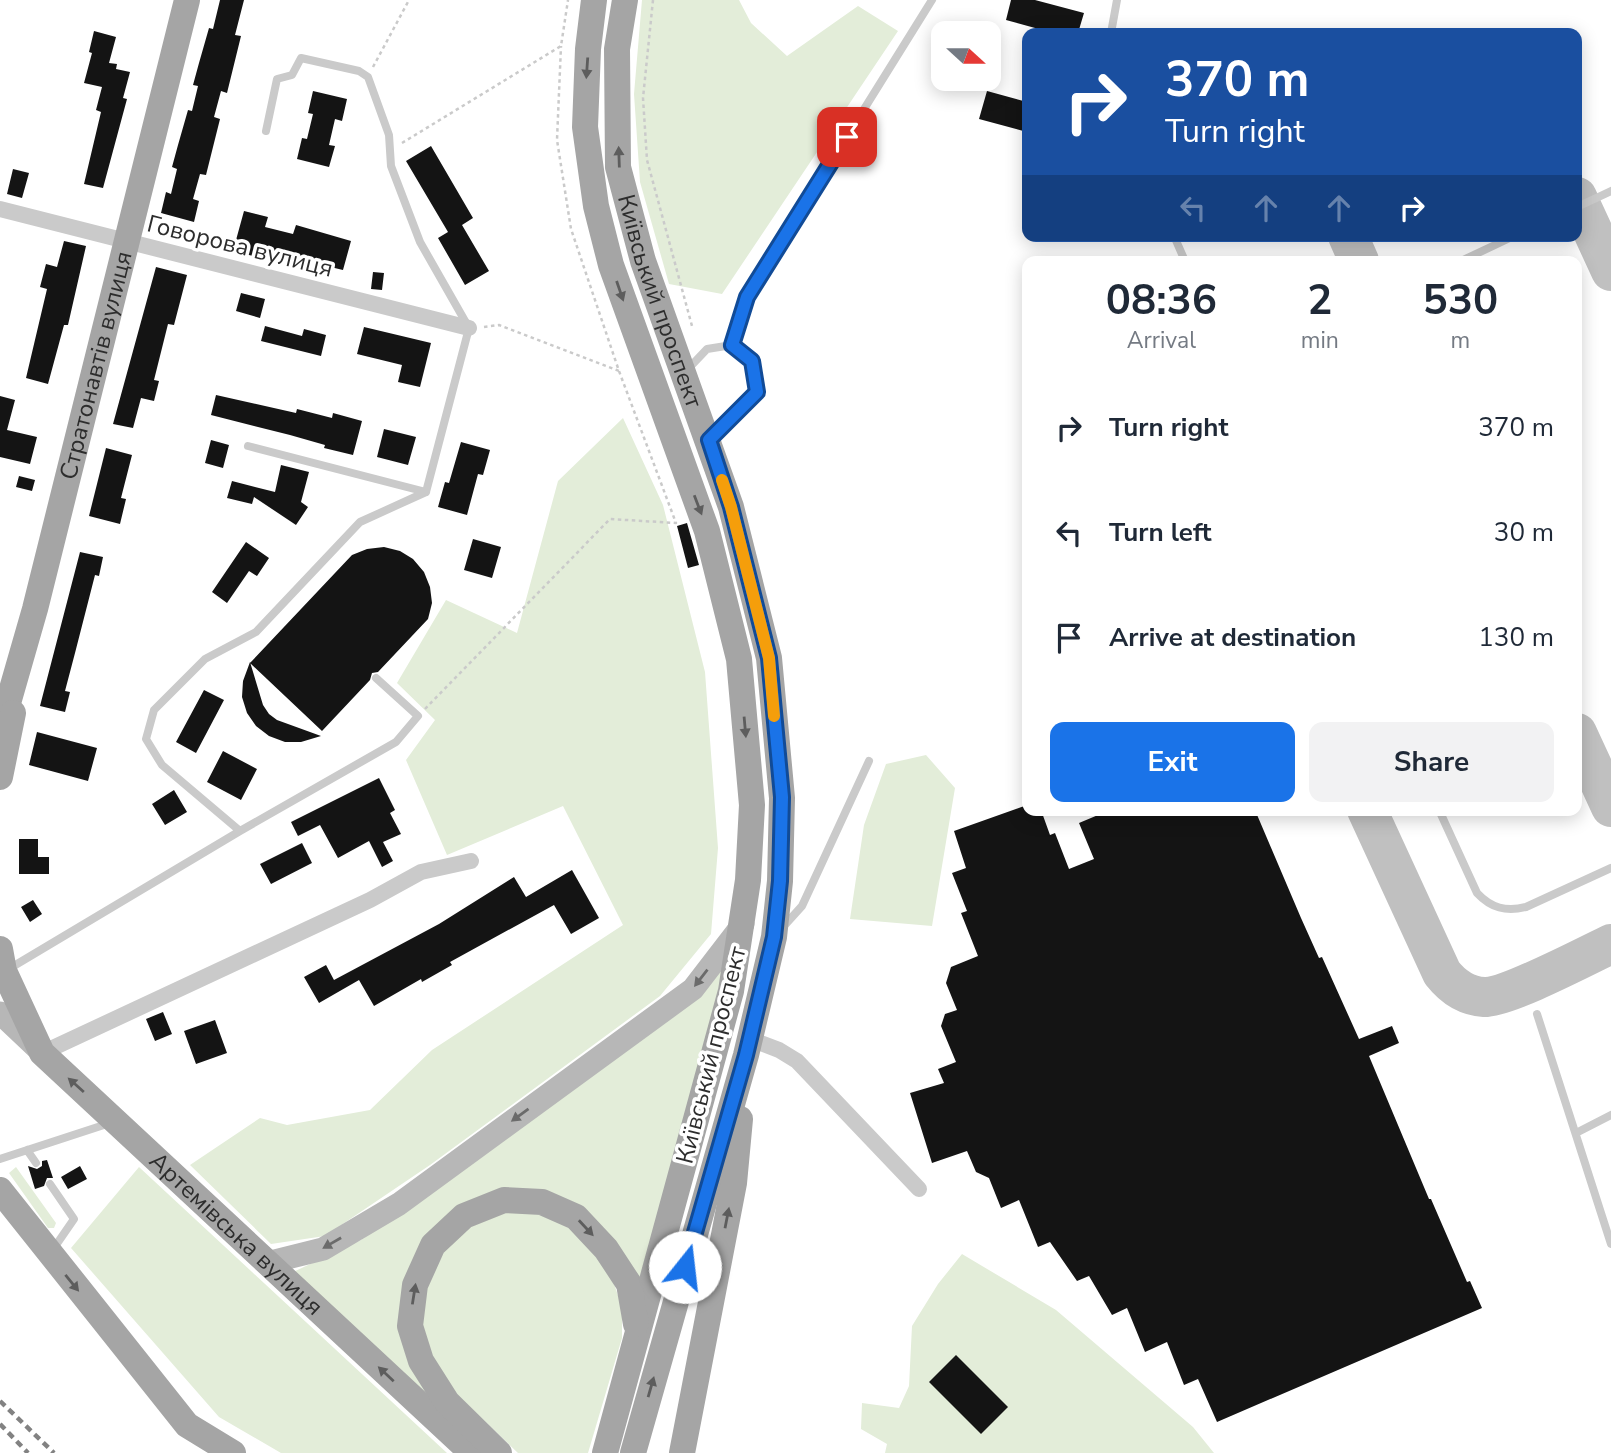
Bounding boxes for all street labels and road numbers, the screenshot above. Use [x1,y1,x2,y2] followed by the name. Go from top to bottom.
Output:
[610,191,710,412] street label: Київський проспект
[144,207,336,285] street label: Говорова вулиця
[52,248,140,483] street label: Стратонавтів вулиця
[669,943,754,1167] street label: Київський проспект
[142,1145,330,1322] street label: Артемівська вулиця

